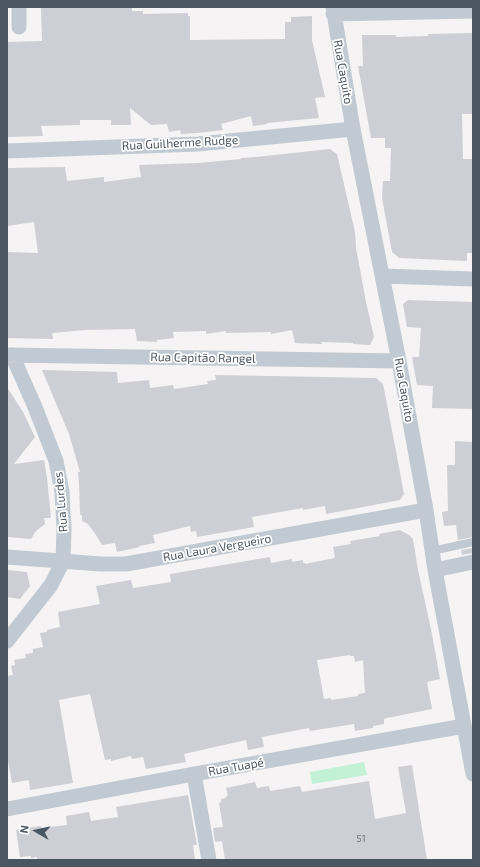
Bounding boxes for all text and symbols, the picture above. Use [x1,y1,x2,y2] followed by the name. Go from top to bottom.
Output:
[330,39,356,105] street label: Rua Caquito
[121,133,239,153] street label: Rua Guilherme Rudge
[150,350,256,366] street label: Rua Capitão Rangel
[391,357,417,423] street label: Rua Caquito
[51,471,71,533] street label: Rua Lurdes
[162,531,272,565] street label: Rua Laura Vergueiro
[207,755,265,779] street label: Rua Tuapé
[16,811,56,851] north arrow
[17,824,31,834] text: N
[356,833,366,845] house number: 51

